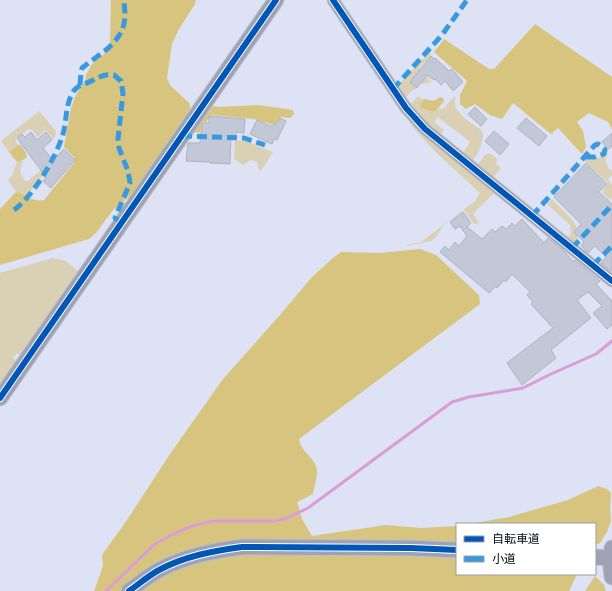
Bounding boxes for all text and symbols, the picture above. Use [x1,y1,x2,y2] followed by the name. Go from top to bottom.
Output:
[456,523,596,575] legend
[492,532,540,546] text: 自転車道
[492,552,516,566] text: 小道

